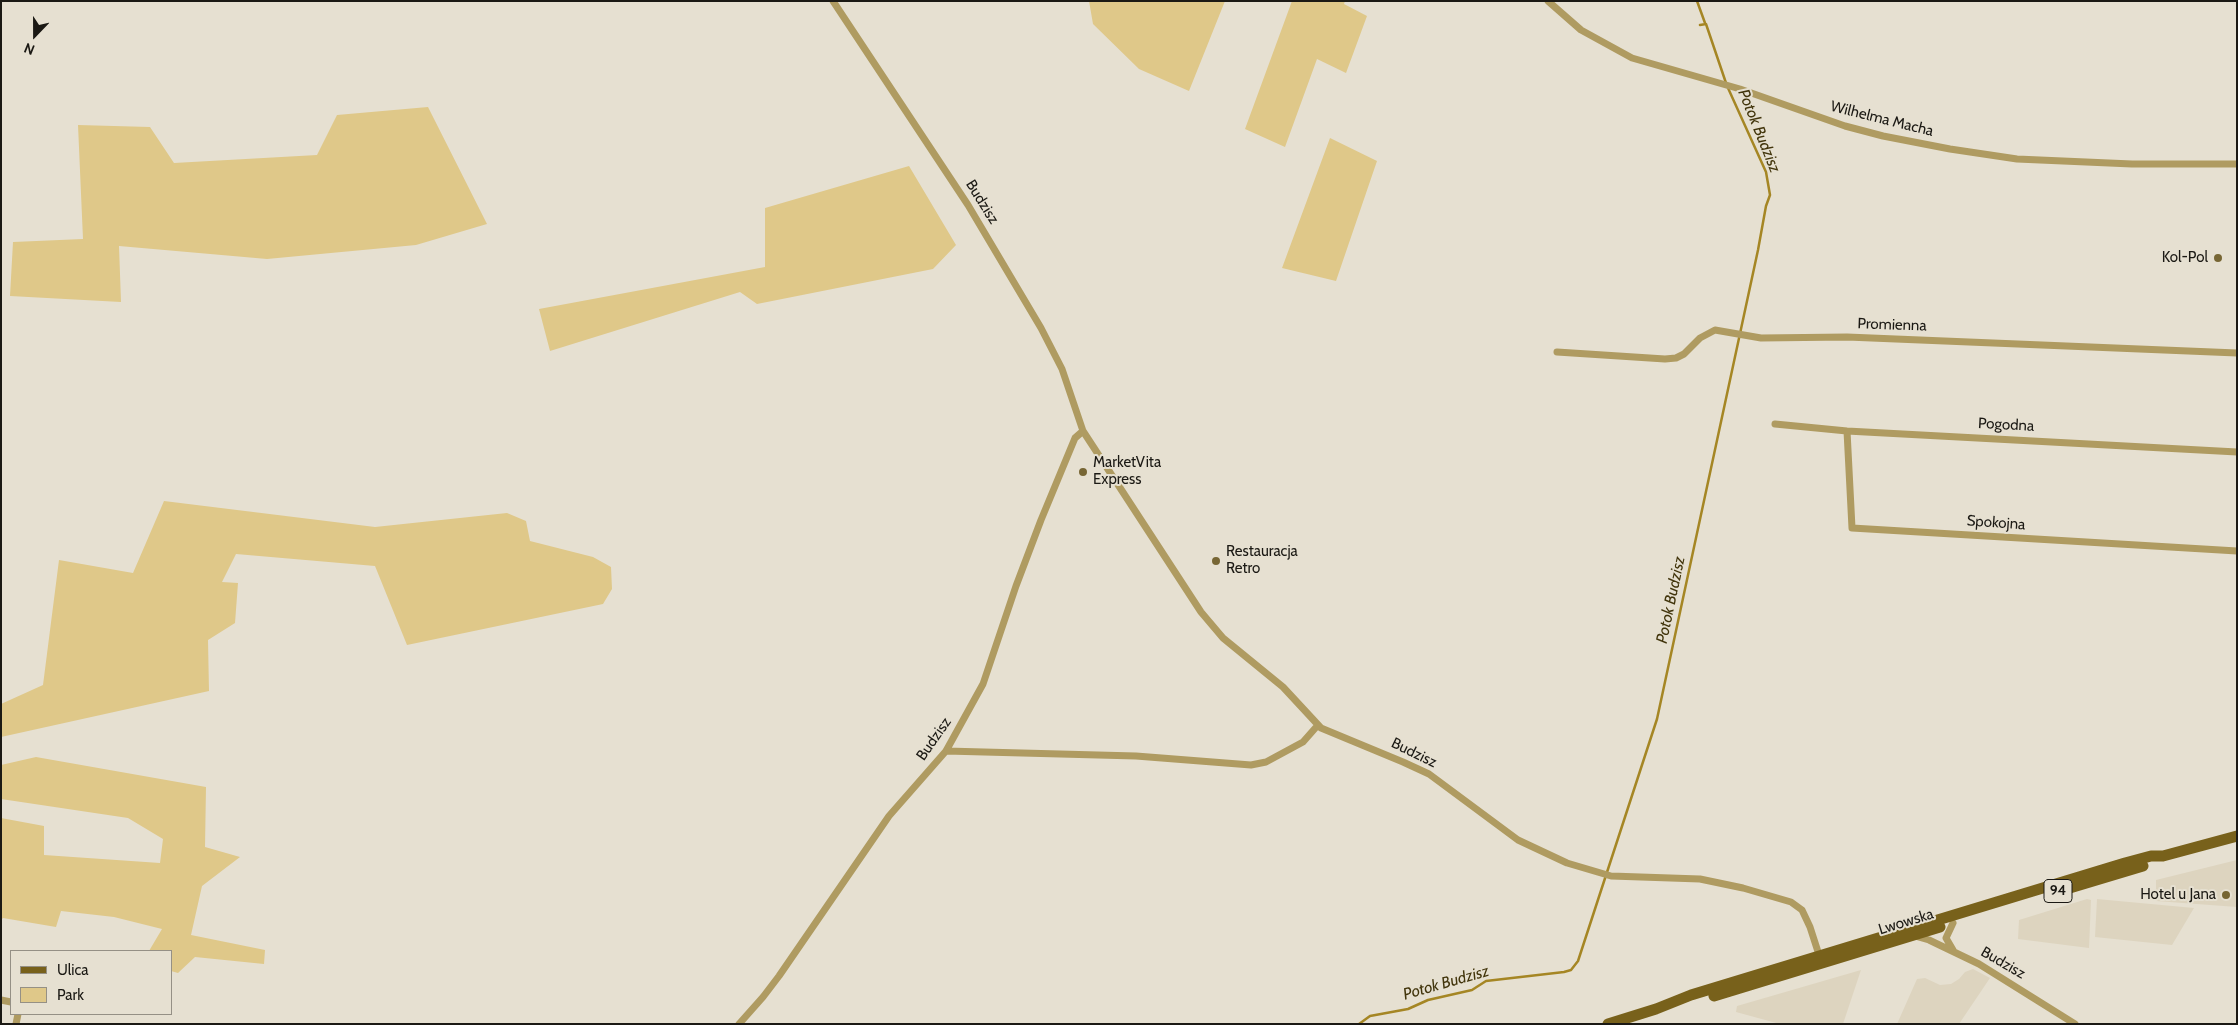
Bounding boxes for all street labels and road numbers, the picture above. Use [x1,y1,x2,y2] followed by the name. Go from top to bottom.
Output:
[1829,98,1935,140] street label: Wilhelma Macha
[961,177,1003,227] street label: Budzisz
[1857,315,1927,335] street label: Promienna
[1977,415,2035,435] street label: Pogodna
[1966,512,2026,534] street label: Spokojna
[913,714,955,764] street label: Budzisz
[1388,734,1440,772] street label: Budzisz
[2044,879,2072,902] road number: 94
[1876,905,1936,939] street label: Lwowska
[1977,943,2029,983] street label: Budzisz

